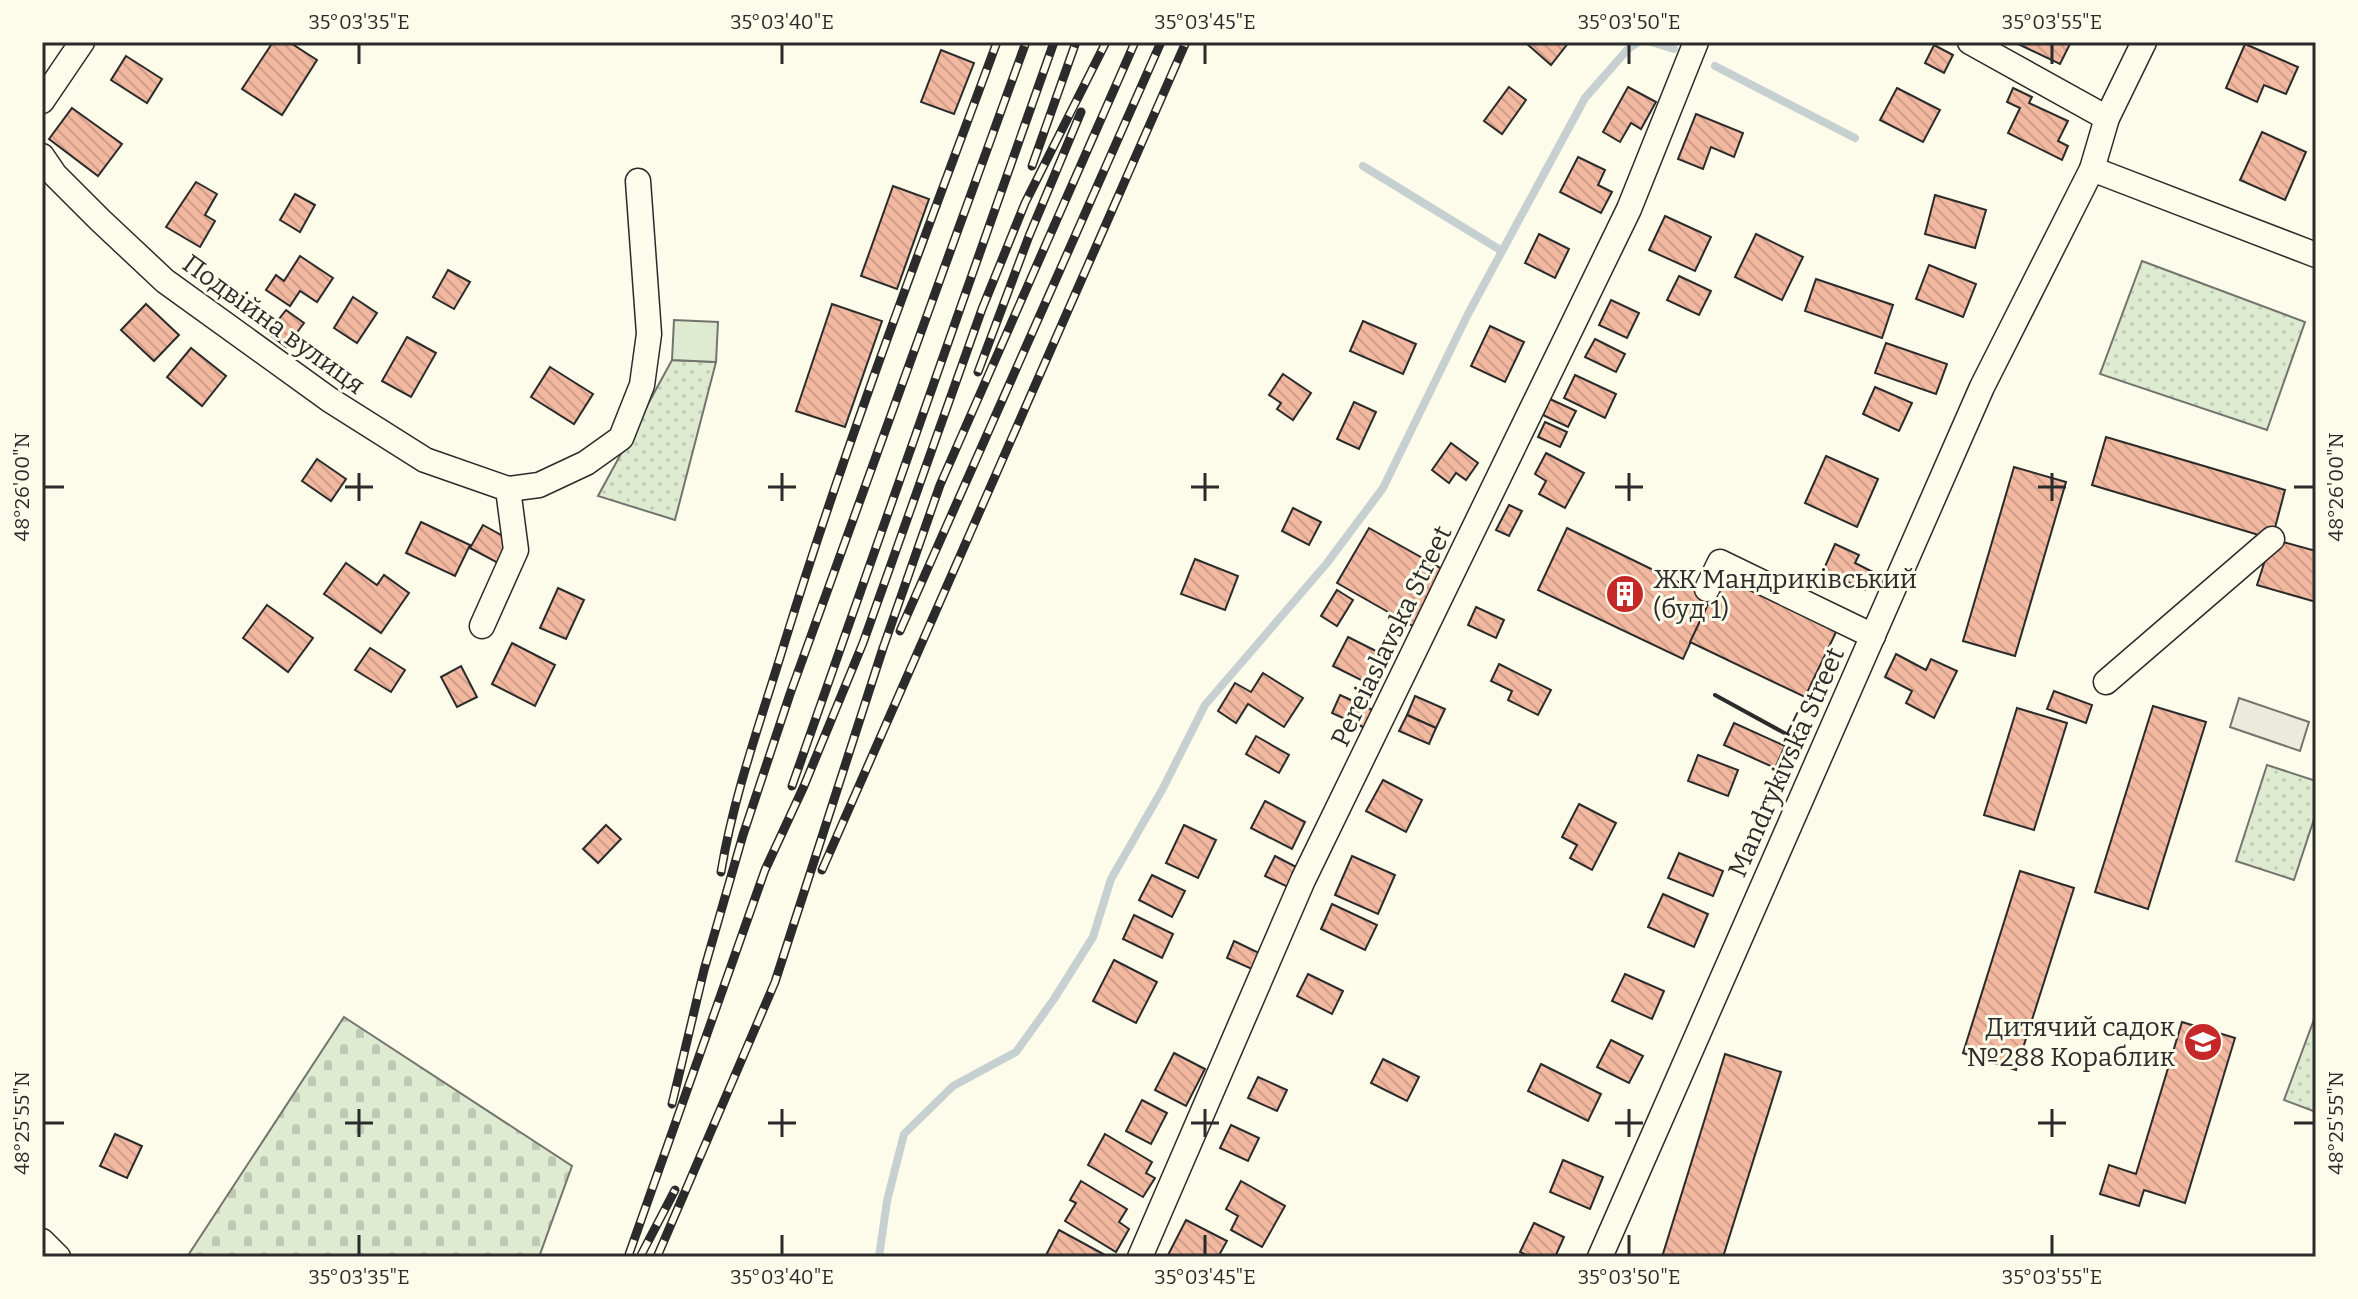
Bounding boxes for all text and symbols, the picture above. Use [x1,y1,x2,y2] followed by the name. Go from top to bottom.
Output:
[308,10,410,34] text: 35°03'35"E
[730,10,834,34] text: 35°03'40"E
[1154,10,1256,34] text: 35°03'45"E
[1578,10,1680,34] text: 35°03'50"E
[2002,10,2102,34] text: 35°03'55"E
[177,248,371,401] street label: Подвійна вулиця
[10,432,34,542] text: 48°26'00"N
[2324,432,2348,542] text: 48°26'00"N
[1325,520,1459,752] street label: Pereiaslavska Street
[1653,564,1917,625] place label: ЖК Мандриківський (буд 1)
[1604,573,1646,615] building icon: ЖК Мандриківський (буд 1)
[1722,642,1851,882] street label: Mandrykivska Street
[1967,1012,2176,1073] place label: Дитячий садок №288 Кораблик
[2182,1021,2224,1063] school or university icon: Дитячий садок №288 Кораблик
[10,1071,34,1175] text: 48°25'55"N
[2324,1071,2348,1175] text: 48°25'55"N
[308,1265,410,1289] text: 35°03'35"E
[730,1265,834,1289] text: 35°03'40"E
[1154,1265,1256,1289] text: 35°03'45"E
[1578,1265,1680,1289] text: 35°03'50"E
[2002,1265,2102,1289] text: 35°03'55"E

